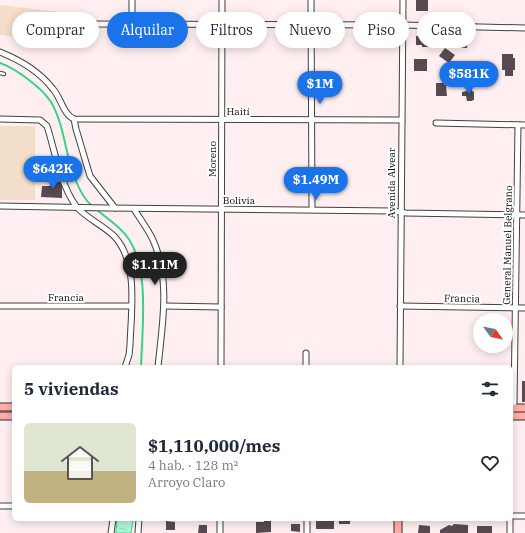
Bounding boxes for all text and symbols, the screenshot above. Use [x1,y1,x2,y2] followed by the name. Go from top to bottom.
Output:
[12,12,99,48] chip: Comprar
[107,12,188,48] chip: Alquilar
[196,12,267,48] chip: Filtros
[275,12,345,48] chip: Nuevo
[353,12,409,48] chip: Piso
[417,12,476,48] chip: Casa
[441,61,497,95] pin: $581K
[448,65,490,82] text: $581K
[301,71,339,105] pin: $1M
[306,75,334,92] text: $1M
[226,105,250,118] street label: Haití
[206,141,219,177] street label: Moreno
[385,147,398,218] street label: Avenida Alvear
[25,156,81,190] pin: $642K
[32,160,74,177] text: $642K
[283,167,349,201] pin: $1.49M
[293,171,339,188] text: $1.49M
[500,185,515,305] street label: General Manuel Belgrano
[223,194,256,207] street label: Bolivia
[122,252,188,286] pin: $1.11M
[132,256,178,273] text: $1.11M
[48,291,85,304] street label: Francia
[444,292,481,305] street label: Francia
[473,313,513,353] north arrow
[473,313,513,353] map controls
[24,378,119,400] text: 5 viviendas
[479,378,501,400] icon: filters
[148,435,280,457] text: $1,110,000/mes
[56,439,104,487] icon: home
[479,452,501,474] icon: heart
[148,457,238,474] text: 4 hab. · 128 m²
[148,474,225,491] text: Arroyo Claro

